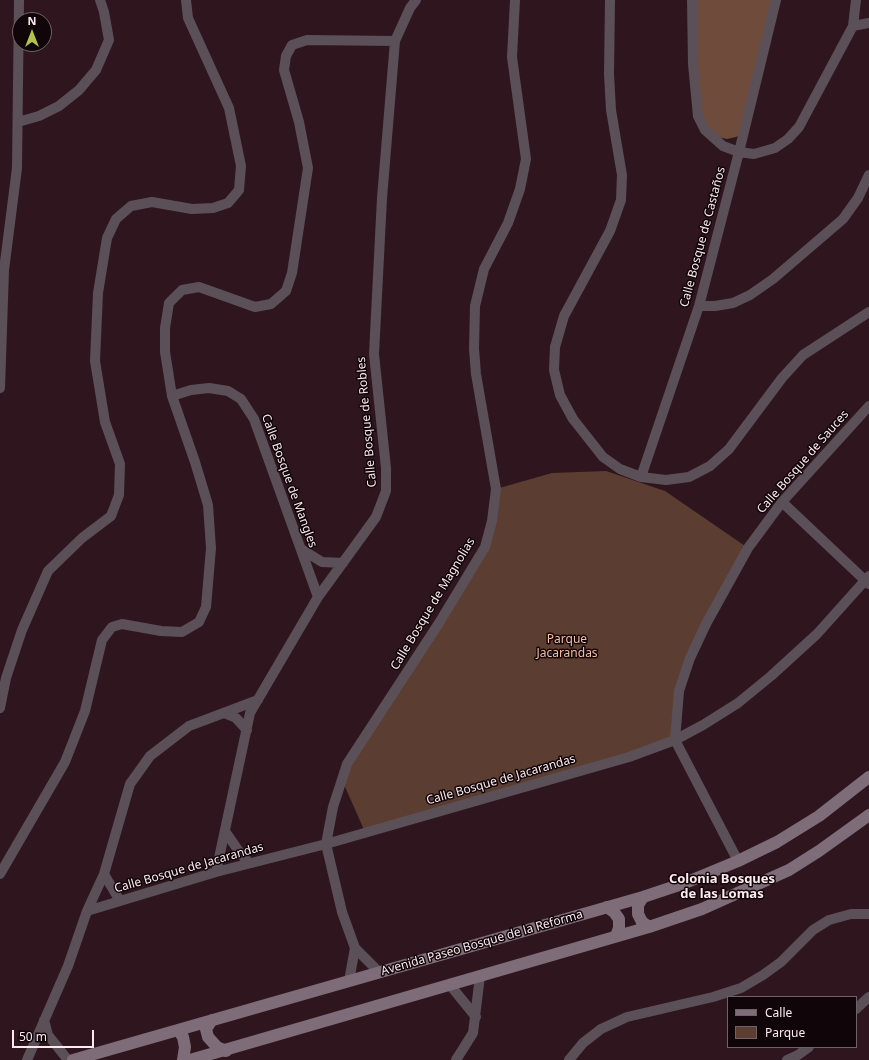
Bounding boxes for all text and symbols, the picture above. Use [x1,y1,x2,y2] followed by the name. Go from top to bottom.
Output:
[12,12,52,52] north arrow
[28,13,36,28] text: N
[677,165,729,309] street label: Calle Bosque de Castaños
[354,356,380,488] street label: Calle Bosque de Robles
[754,407,852,517] street label: Calle Bosque de Sauces
[258,412,320,550] street label: Calle Bosque de Mangles
[388,535,478,673] street label: Calle Bosque de Magnolias
[536,633,598,661] park label: Parque Jacarandas
[425,752,577,808] street label: Calle Bosque de Jacarandas
[113,840,265,896] street label: Calle Bosque de Jacarandas
[669,871,775,902] district label: Colonia Bosques de las Lomas
[379,907,585,979] street label: Avenida Paseo Bosque de la Reforma
[727,996,857,1048] legend
[765,1004,792,1021] text: Calle
[14,1022,96,1048] scale bar
[765,1024,805,1041] text: Parque
[19,1028,47,1045] text: 50 m

